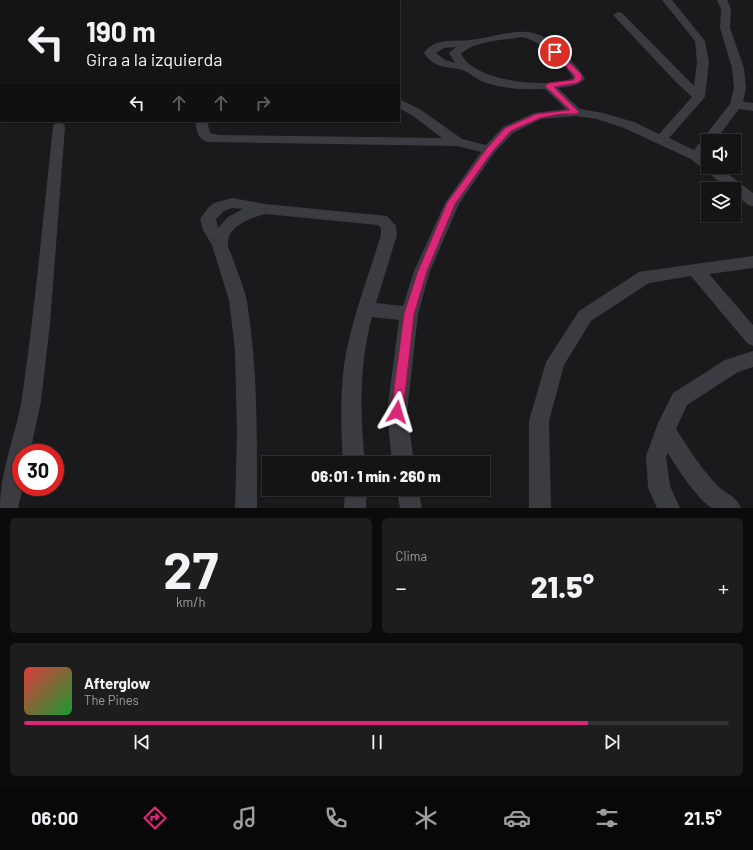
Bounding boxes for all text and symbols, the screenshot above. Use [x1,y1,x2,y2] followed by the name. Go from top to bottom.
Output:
[86,14,156,48] text: 190 m
[20,16,72,68] icon: left
[538,35,572,69] pin
[544,41,566,63] icon: arrive
[86,48,223,70] text: Gira a la izquierda
[126,92,148,114] icon: left
[168,92,190,114] icon: ahead
[210,92,232,114] icon: ahead
[252,92,274,114] icon: right
[701,134,741,222] map controls
[701,134,741,174] button: sound
[701,182,741,222] button: layers
[376,391,418,433] position arrow
[12,444,64,496] speed limit sign: 30
[311,467,441,485] text: 06:01 · 1 min · 260 m
[163,537,218,599] text: 27
[396,548,427,564] text: Clima
[531,568,594,604] text: 21.5°
[396,574,407,600] text: −
[718,574,729,600] text: +
[176,594,205,610] text: km/h
[84,674,150,692] text: Afterglow
[84,692,139,708] text: The Pines
[131,731,153,753] icon: previous
[366,731,388,753] icon: pause
[601,731,623,753] icon: next
[141,804,169,832] icon: directions
[231,804,259,832] icon: music
[322,804,350,832] icon: phone
[412,804,440,832] icon: climate
[503,804,531,832] icon: car
[593,804,621,832] icon: filters
[31,807,78,829] text: 06:00
[684,807,722,829] text: 21.5°

